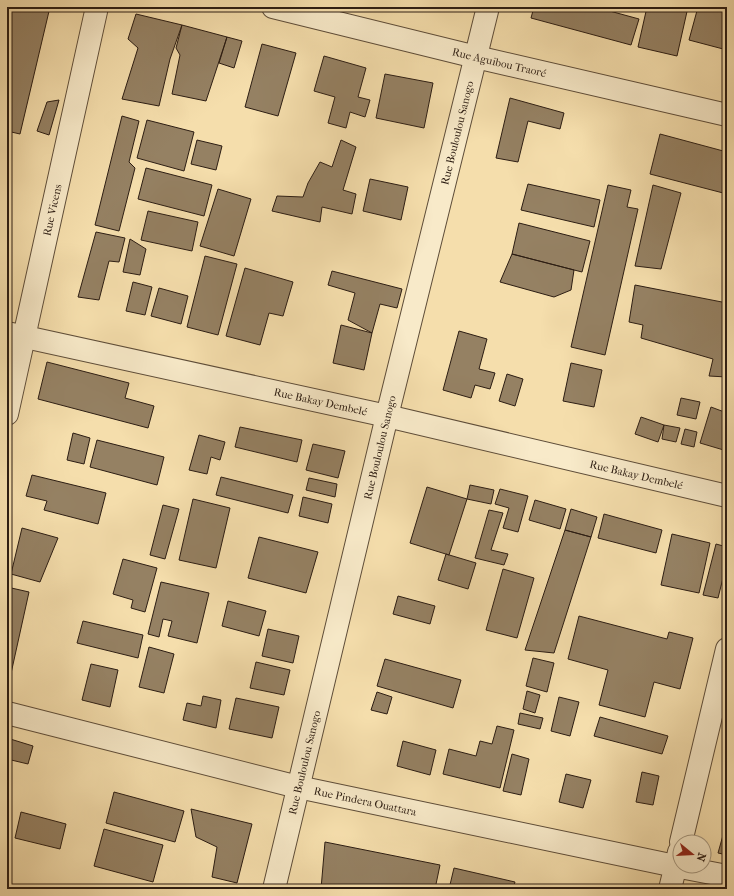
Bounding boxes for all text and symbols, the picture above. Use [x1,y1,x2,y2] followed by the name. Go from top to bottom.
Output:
[451,45,548,80] street label: Rue Aguibou Traoré
[438,79,476,186] street label: Rue Bouloulou Sanogo
[40,183,64,237] street label: Rue Vicens
[273,385,369,418] street label: Rue Bakay Dembelé
[361,394,398,501] street label: Rue Bouloulou Sanogo
[588,457,685,492] street label: Rue Bakay Dembelé
[286,709,323,816] street label: Rue Bouloulou Sanogo
[313,784,419,818] street label: Rue Pindera Ouattara
[672,834,712,874] north arrow
[693,851,709,864] text: N

